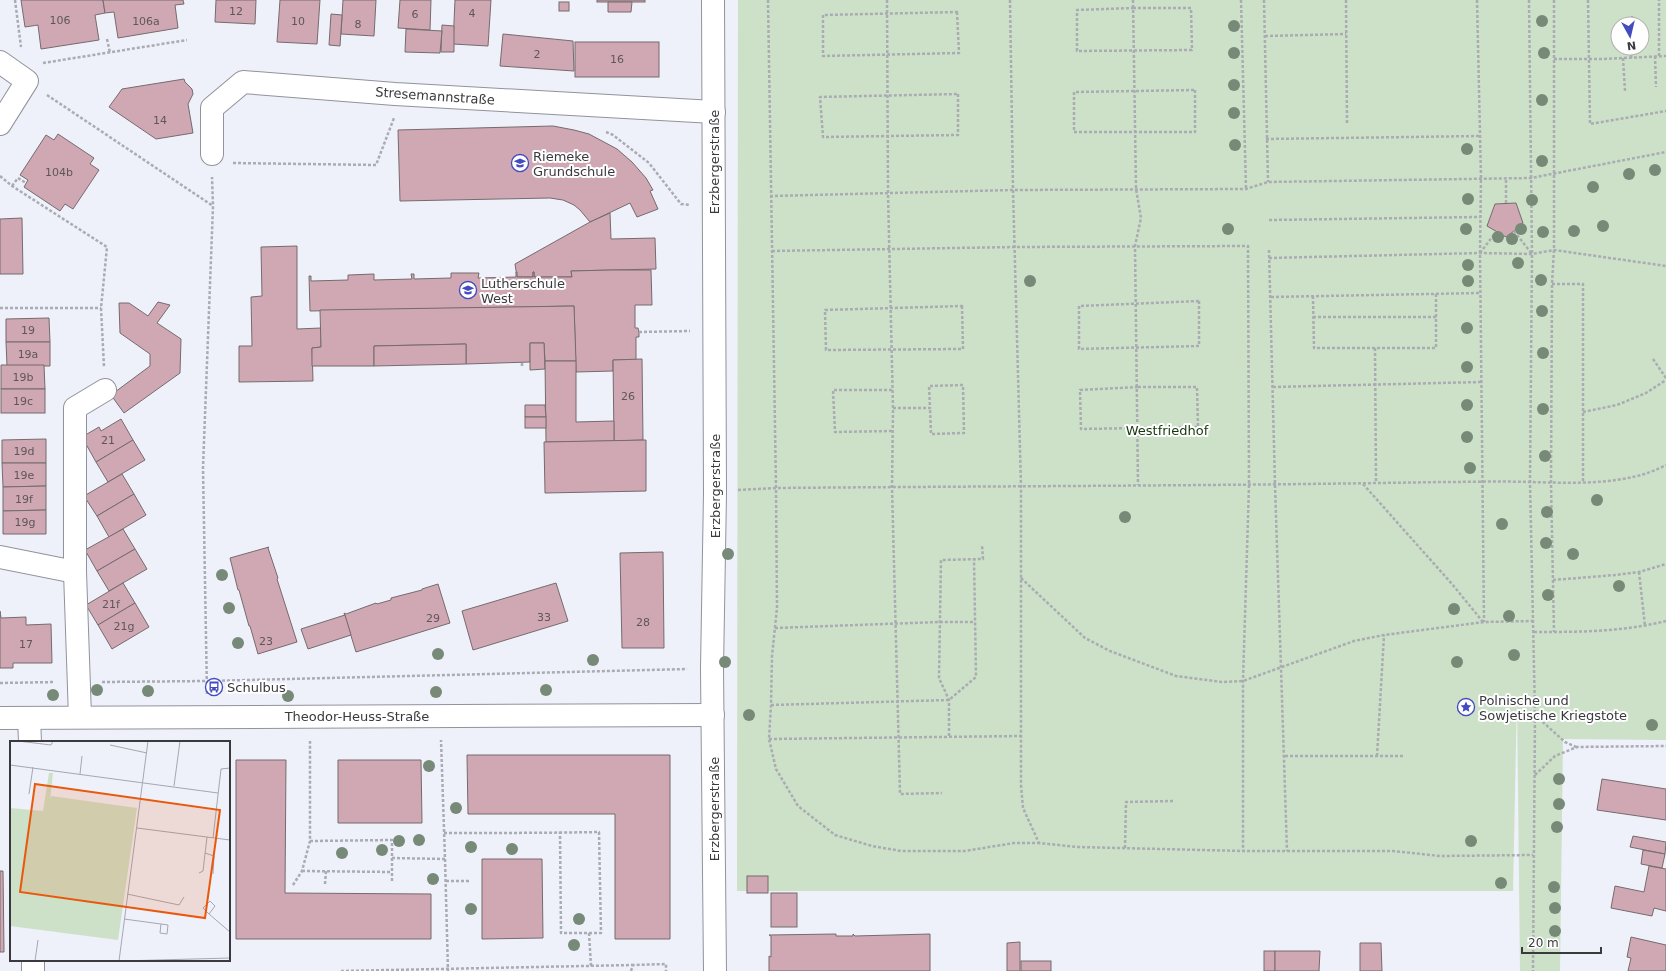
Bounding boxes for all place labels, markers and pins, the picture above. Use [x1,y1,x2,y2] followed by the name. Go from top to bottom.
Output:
[533,149,615,179] place label: Riemeke Grundschule
[510,153,530,173] school or university icon: Riemeke Grundschule
[481,276,565,306] place label: Lutherschule West
[458,280,478,300] school or university icon: Lutherschule West
[204,677,224,697] bus stop icon: Schulbus
[227,680,286,695] place label: Schulbus
[1479,693,1627,723] place label: Polnische und Sowjetische Kriegstote
[1456,697,1476,717] place icon: Polnische und Sowjetische Kriegstote

